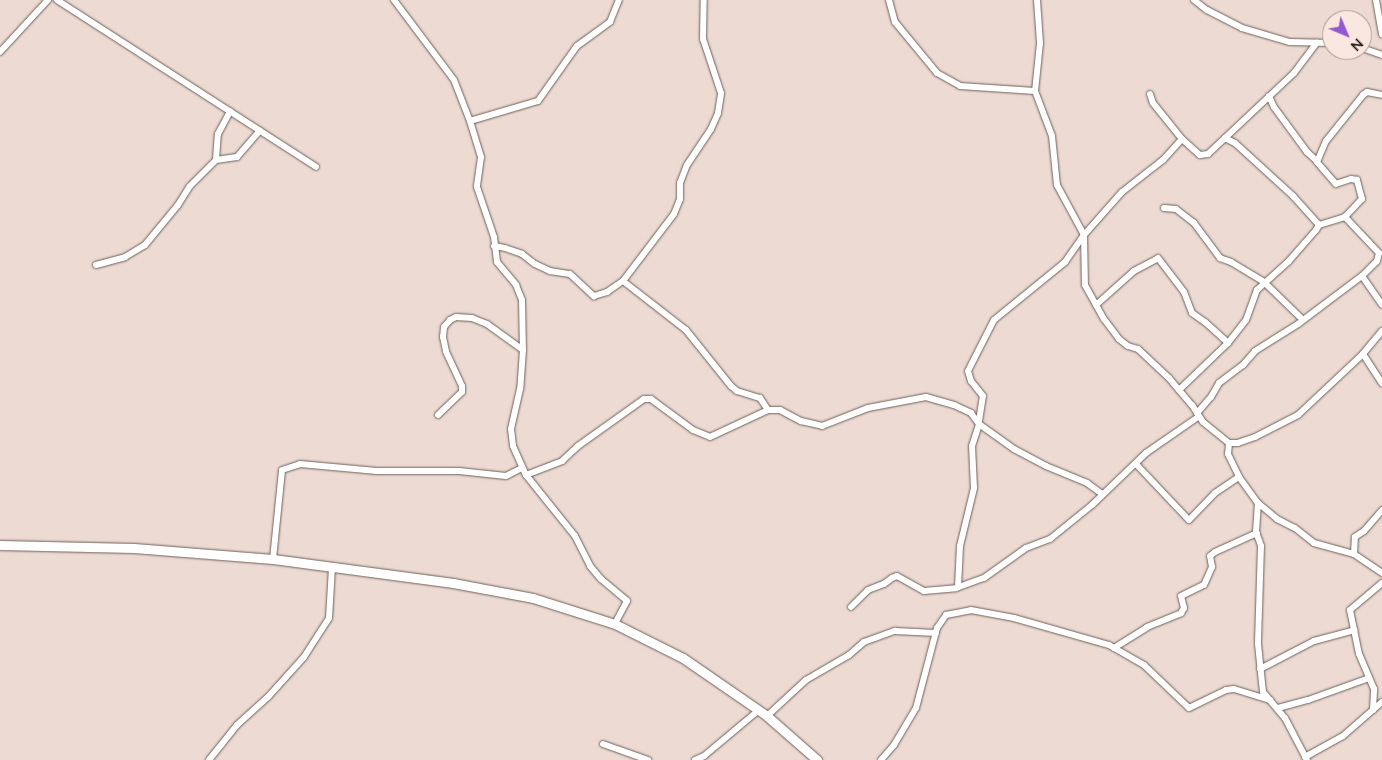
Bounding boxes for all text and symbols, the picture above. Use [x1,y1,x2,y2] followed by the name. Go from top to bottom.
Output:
[1322,10,1372,60] north arrow
[1347,35,1367,55] text: N

